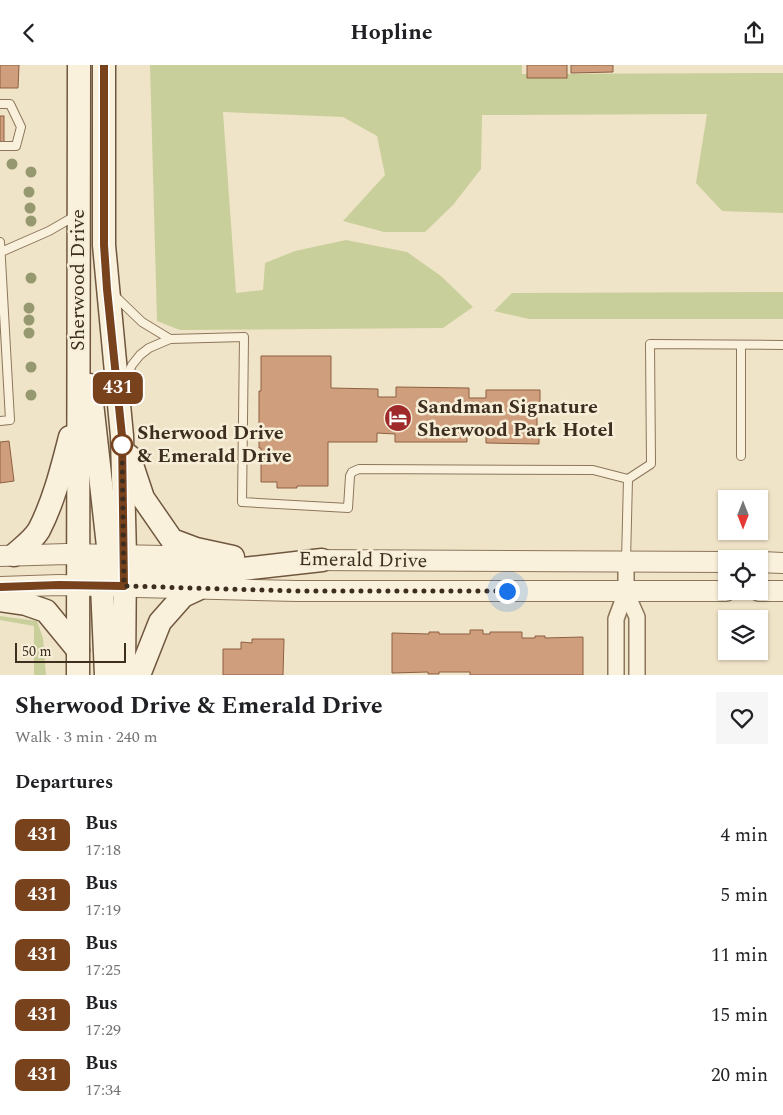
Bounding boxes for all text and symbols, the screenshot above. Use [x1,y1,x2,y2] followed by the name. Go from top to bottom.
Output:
[350,16,433,49] text: Hopline
[15,19,43,47] icon: back
[740,19,768,47] icon: share
[63,209,93,351] street label: Sherwood Drive
[89,372,147,404] line badge: 431
[103,374,133,401] text: 431
[417,392,614,445] place label: Sandman Signature Sherwood Park Hotel
[383,403,413,433] hotel icon: Sandman Signature Sherwood Park Hotel
[137,418,292,471] place label: Sherwood Drive & Emerald Drive
[111,434,133,456] marker: Sherwood Drive & Emerald Drive
[718,490,768,540] north arrow
[718,490,768,660] map controls
[298,544,428,576] street label: Emerald Drive
[718,550,768,600] button: locate
[495,579,520,604] your location
[718,610,768,660] button: layers
[15,640,126,663] scale bar
[22,641,52,662] text: 50 m
[15,688,383,724] text: Sherwood Drive & Emerald Drive
[716,692,768,744] button: heart
[15,725,158,749] text: Walk · 3 min · 240 m
[15,768,113,797] text: Departures
[85,809,118,838] text: Bus
[27,821,58,848] text: 431
[720,821,768,850] text: 4 min
[85,838,121,862] text: 17:18
[85,869,118,898] text: Bus
[27,881,58,908] text: 431
[720,881,768,910] text: 5 min
[85,898,121,922] text: 17:19
[85,929,118,958] text: Bus
[27,941,58,968] text: 431
[711,941,768,970] text: 11 min
[85,958,121,982] text: 17:25
[85,989,118,1018] text: Bus
[27,1001,58,1028] text: 431
[711,1001,768,1030] text: 15 min
[85,1018,121,1042] text: 17:29
[85,1049,118,1078] text: Bus
[27,1061,58,1088] text: 431
[711,1061,768,1090] text: 20 min
[85,1078,121,1102] text: 17:34

